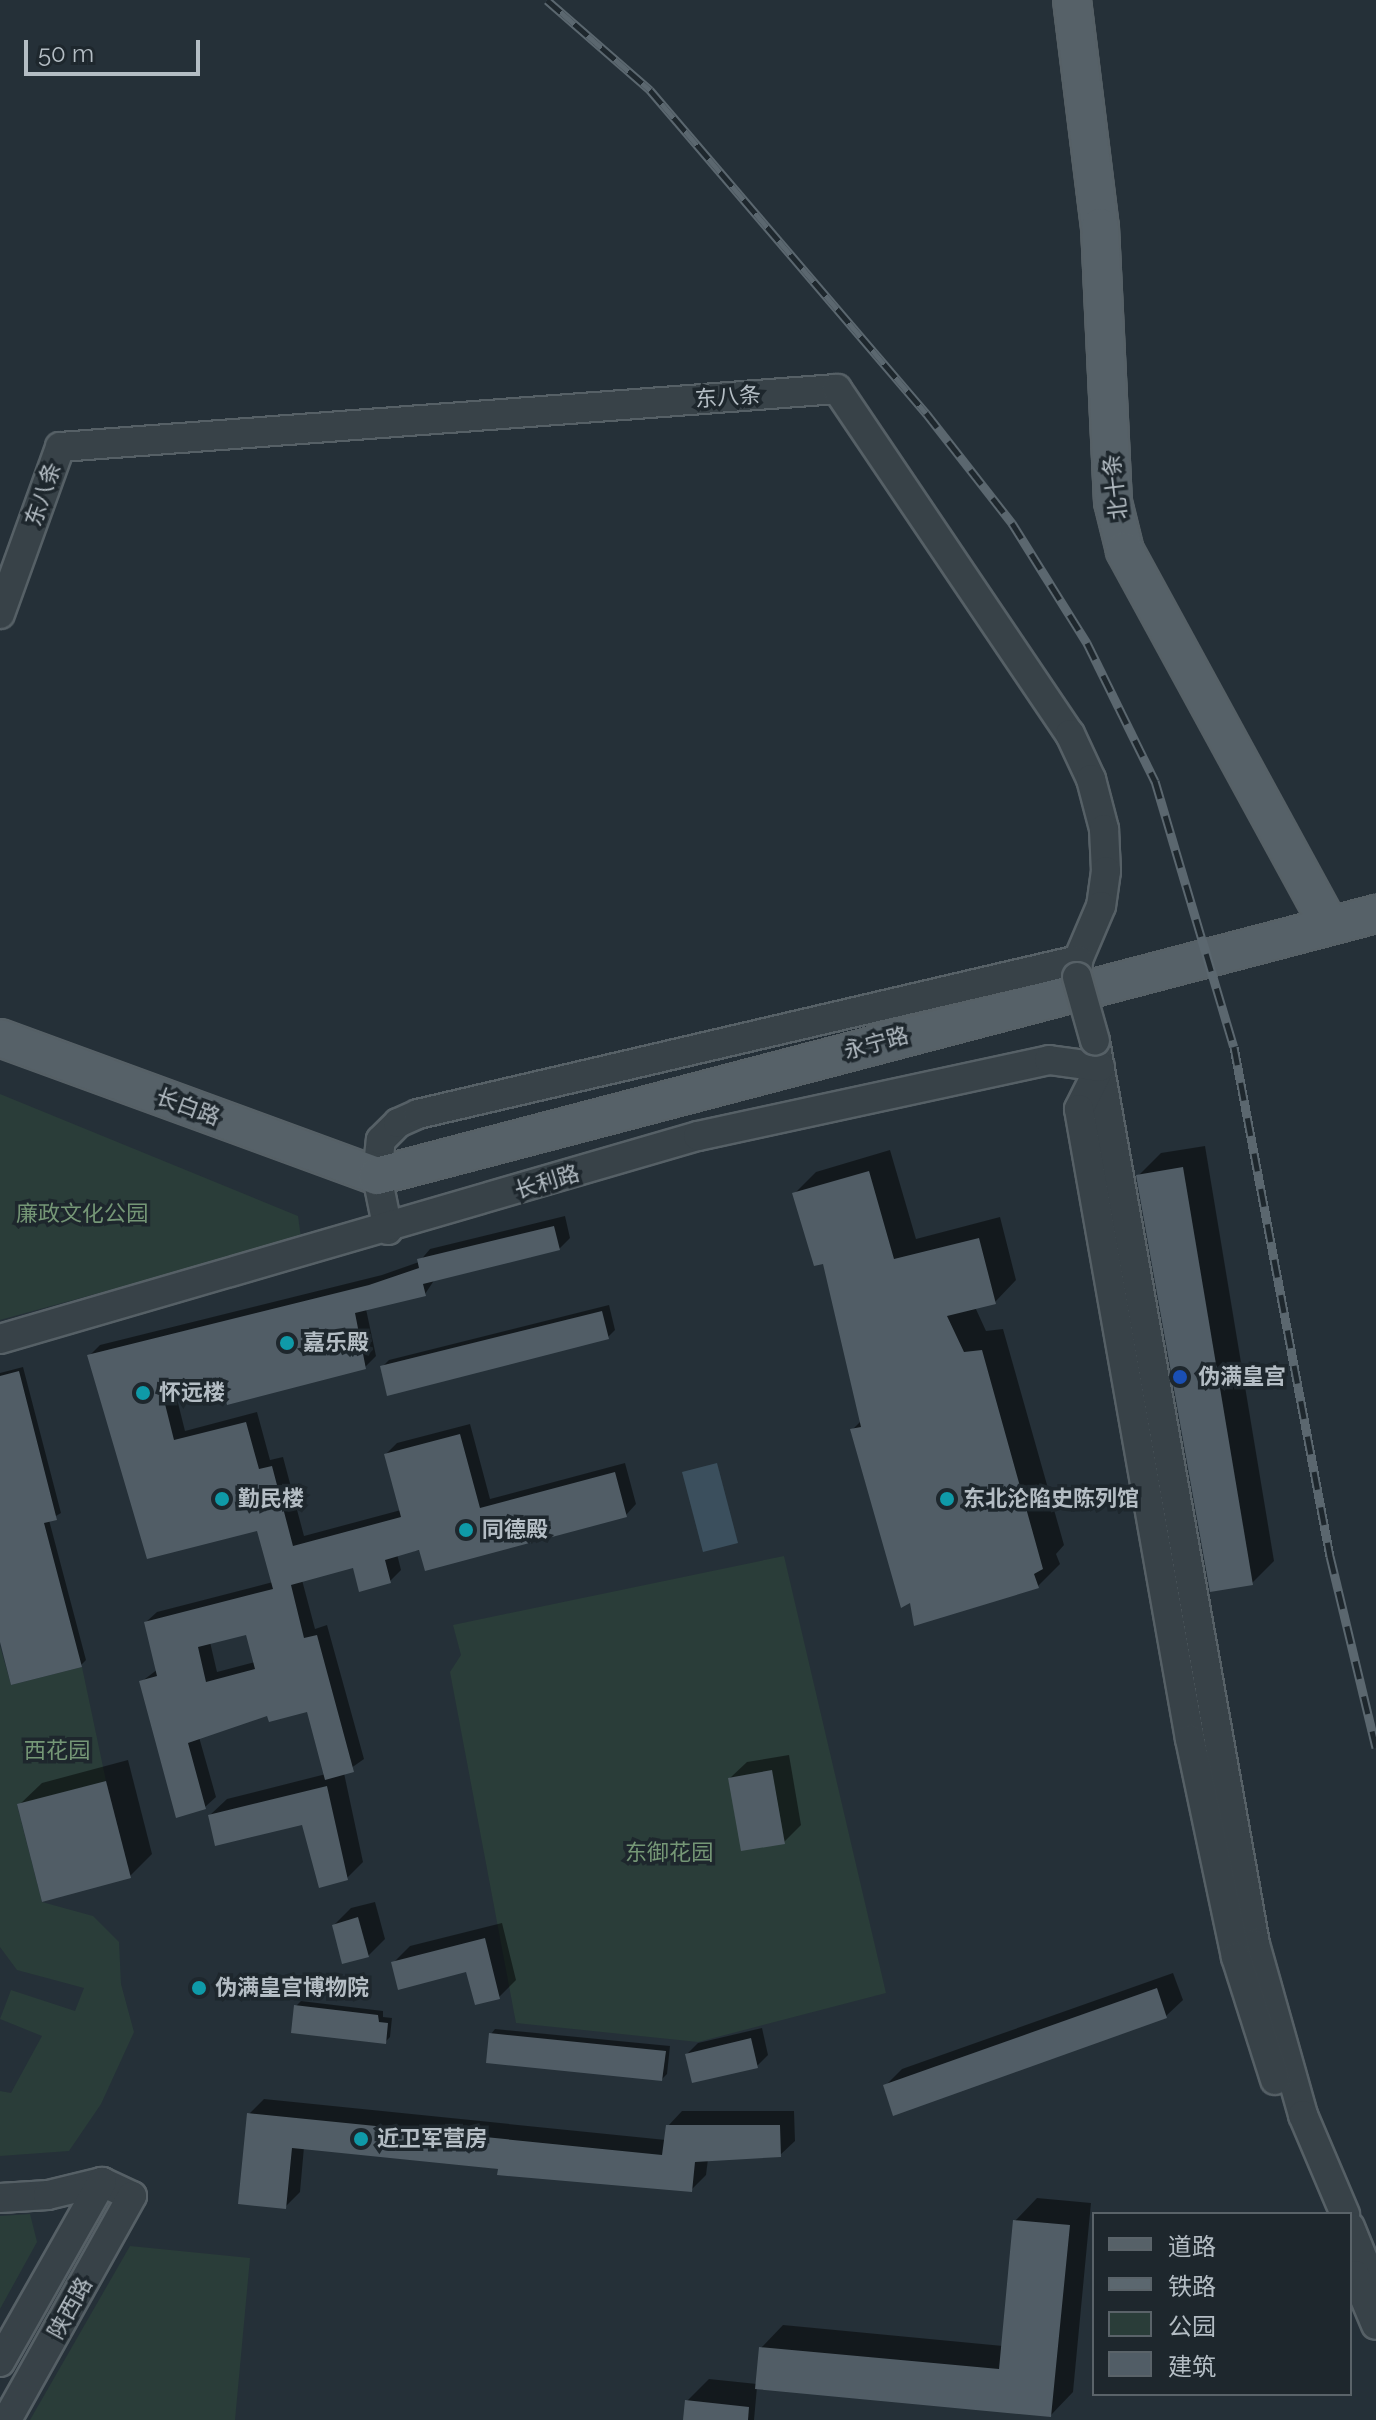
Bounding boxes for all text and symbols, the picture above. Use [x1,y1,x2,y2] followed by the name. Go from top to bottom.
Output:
[28,24,204,74] scale bar
[38,39,94,68] text: 50 m
[694,382,762,412] street label: 东八条
[1098,453,1132,521] street label: 北十条
[20,459,66,529] street label: 东八条
[841,1022,911,1064] street label: 永宁路
[152,1083,224,1131] street label: 长白路
[512,1160,582,1204] street label: 长利路
[16,1201,148,1227] park label: 廉政文化公园
[303,1330,369,1356] place label: 嘉乐殿
[278,1334,296,1352] marker: 嘉乐殿
[1198,1364,1286,1390] place label: 伪满皇宫
[1169,1366,1191,1388] marker: 伪满皇宫
[159,1380,225,1406] place label: 怀远楼
[134,1384,152,1402] marker: 怀远楼
[238,1486,304,1512] place label: 勤民楼
[963,1486,1139,1512] place label: 东北沦陷史陈列馆
[213,1490,231,1508] marker: 勤民楼
[938,1490,956,1508] marker: 东北沦陷史陈列馆
[482,1517,548,1543] place label: 同德殿
[457,1521,475,1539] marker: 同德殿
[24,1738,90,1764] park label: 西花园
[625,1840,713,1866] park label: 东御花园
[215,1975,369,2001] place label: 伪满皇宫博物院
[190,1979,208,1997] marker: 伪满皇宫博物院
[377,2126,487,2152] place label: 近卫军营房
[352,2130,370,2148] marker: 近卫军营房
[1092,2212,1352,2396] legend
[1168,2232,1216,2261] text: 道路
[1168,2272,1216,2301] text: 铁路
[42,2273,98,2343] street label: 陕西路
[1168,2312,1216,2341] text: 公园
[1168,2352,1216,2381] text: 建筑

